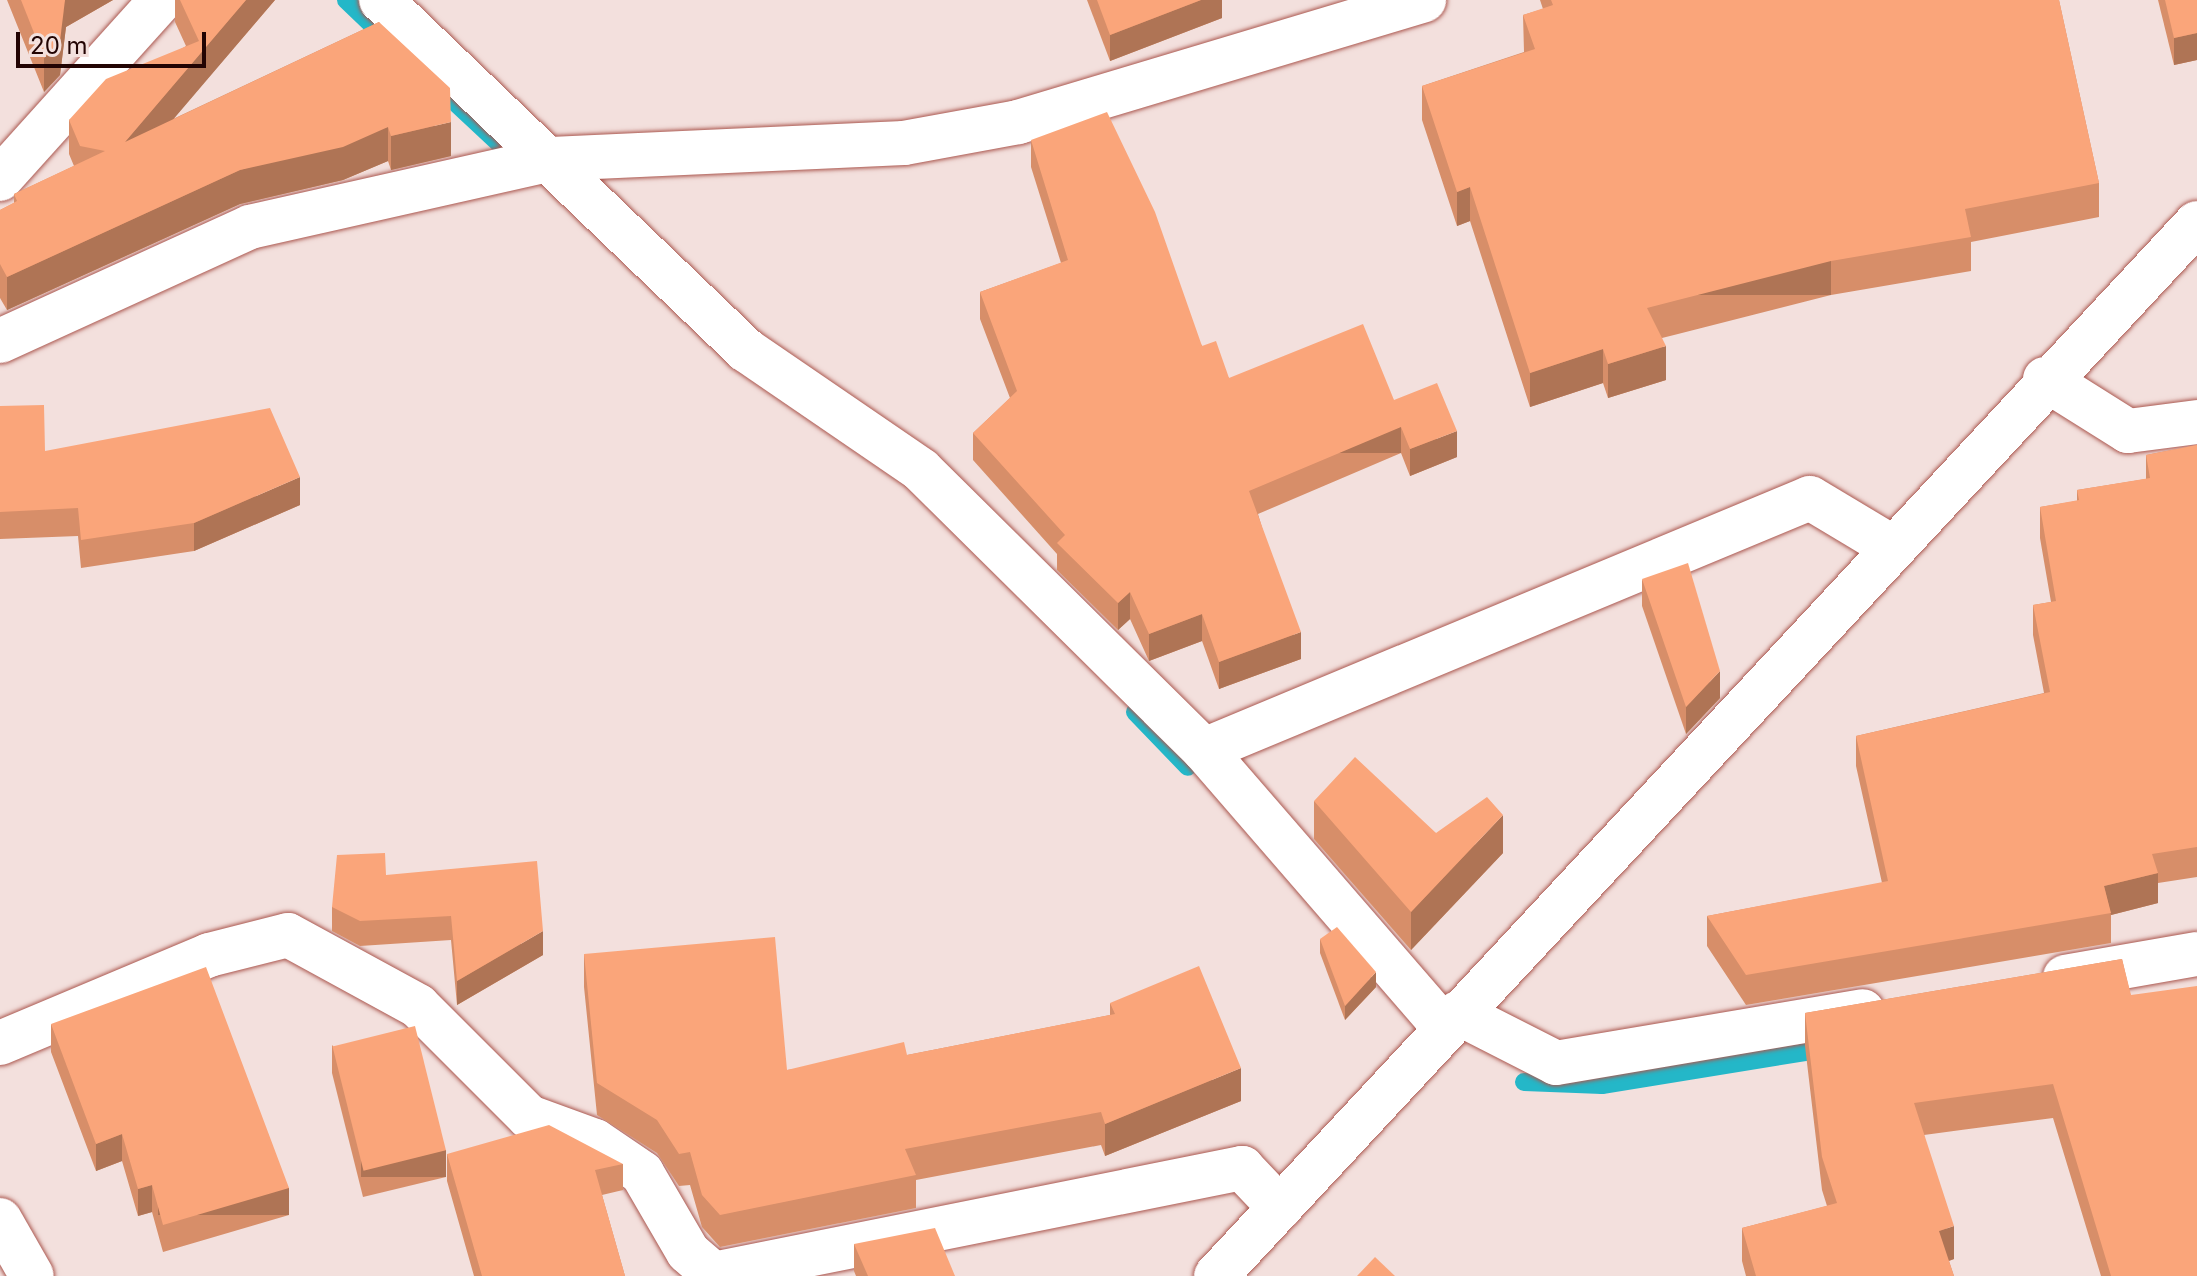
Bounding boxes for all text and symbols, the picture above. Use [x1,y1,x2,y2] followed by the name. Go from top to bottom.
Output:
[20,16,210,66] scale bar
[30,31,88,60] text: 20 m

